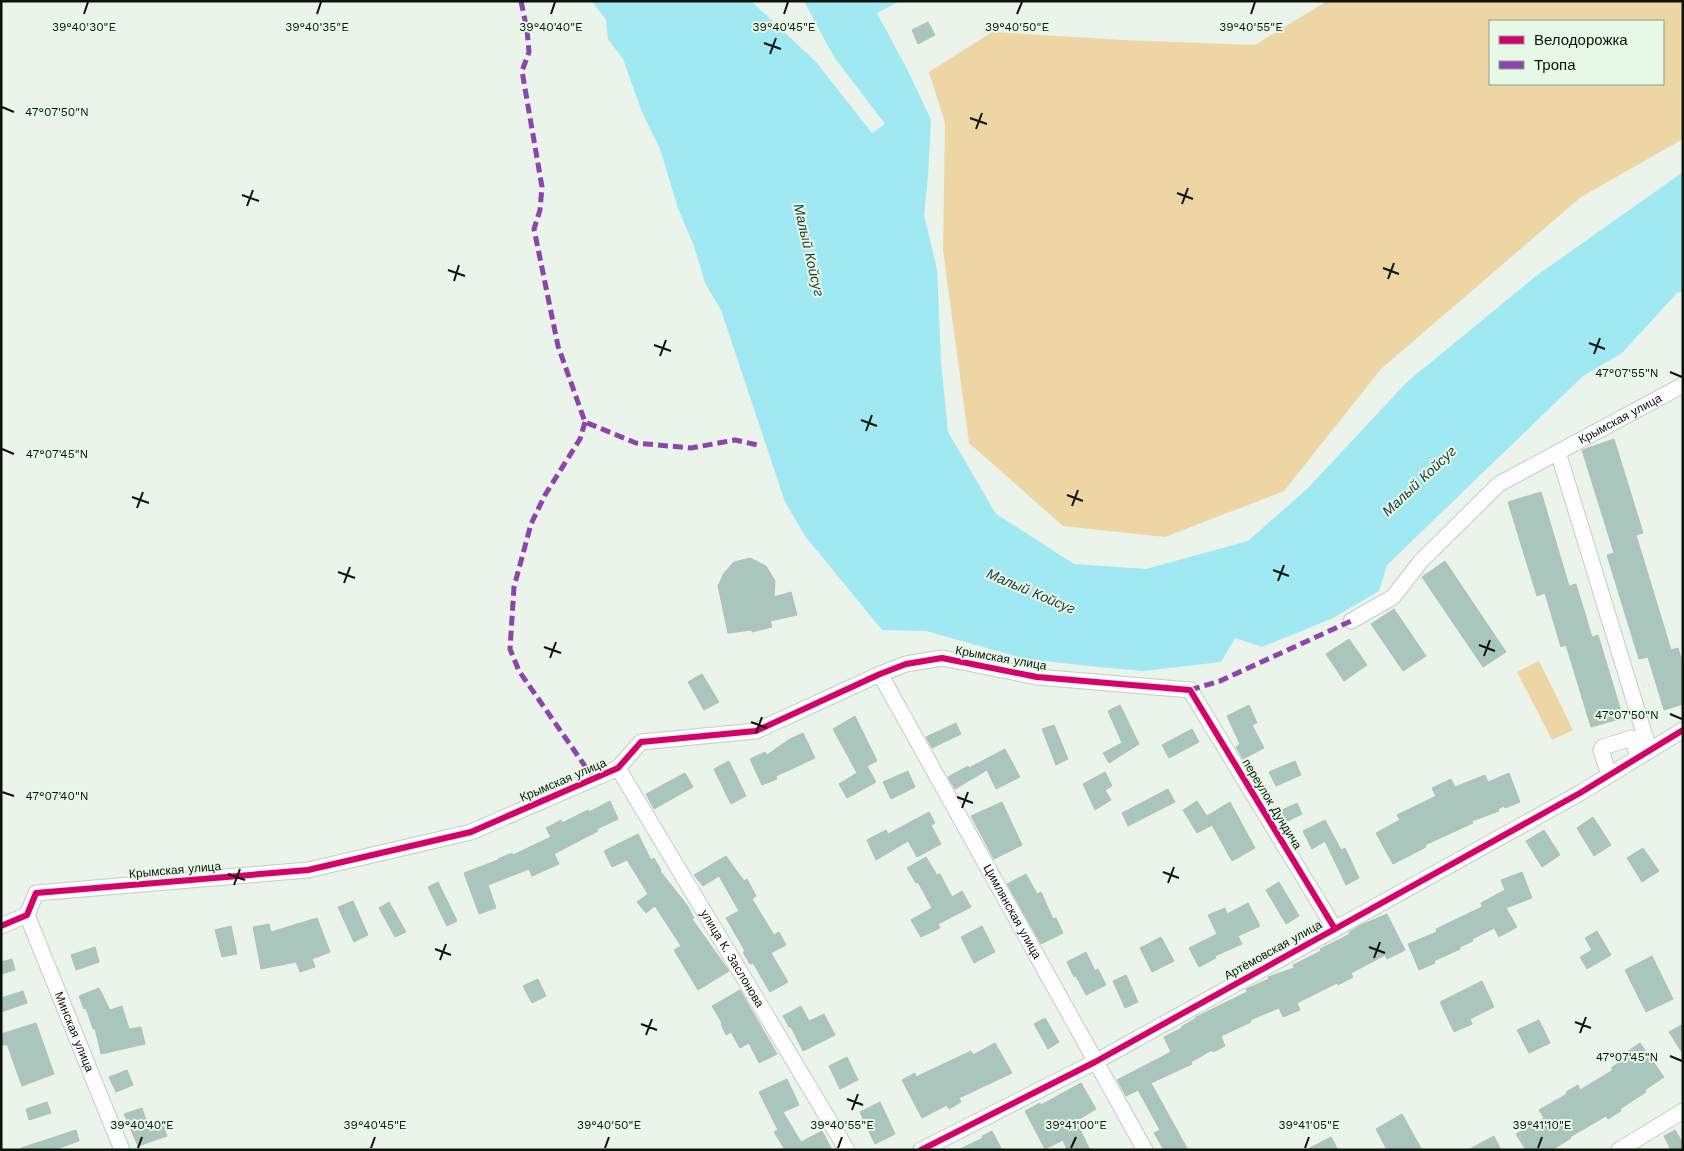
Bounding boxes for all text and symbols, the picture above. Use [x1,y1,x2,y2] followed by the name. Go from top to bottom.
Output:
[52,20,116,34] text: 39°40'30"E
[285,20,349,34] text: 39°40'35"E
[519,20,583,34] text: 39°40'40"E
[753,20,816,34] text: 39°40'45"E
[985,20,1049,34] text: 39°40'50"E
[1219,20,1283,34] text: 39°40'55"E
[1489,20,1664,85] legend
[1534,31,1628,49] text: Велодорожка
[1534,56,1576,74] text: Тропа
[25,105,89,119] text: 47°07'50"N
[791,202,827,298] water label: Малый Койсуг
[1595,366,1659,380] text: 47°07'55"N
[1576,391,1664,447] street label: Крымская улица
[1379,443,1459,519] water label: Малый Койсуг
[26,447,88,461] text: 47°07'45"N
[984,565,1078,617] water label: Малый Койсуг
[954,643,1048,673] street label: Крымская улица
[1595,708,1659,722] text: 47°07'50"N
[518,755,609,804] street label: Крымская улица
[1239,756,1305,852] street label: переулок Дундича
[25,789,89,803] text: 47°07'40"N
[128,859,222,881] street label: Крымская улица
[980,862,1044,962] street label: Цимлянская улица
[697,907,767,1010] street label: улица К. Заслонова
[1222,917,1325,983] street label: Артёмовская улица
[52,990,97,1074] street label: Минская улица
[1596,1050,1658,1064] text: 47°07'45"N
[110,1118,174,1132] text: 39°40'40"E
[344,1118,407,1132] text: 39°40'45"E
[577,1118,641,1132] text: 39°40'50"E
[810,1118,874,1132] text: 39°40'55"E
[1045,1118,1107,1132] text: 39°41'00"E
[1278,1118,1340,1132] text: 39°41'05"E
[1513,1118,1572,1132] text: 39°41'10"E

